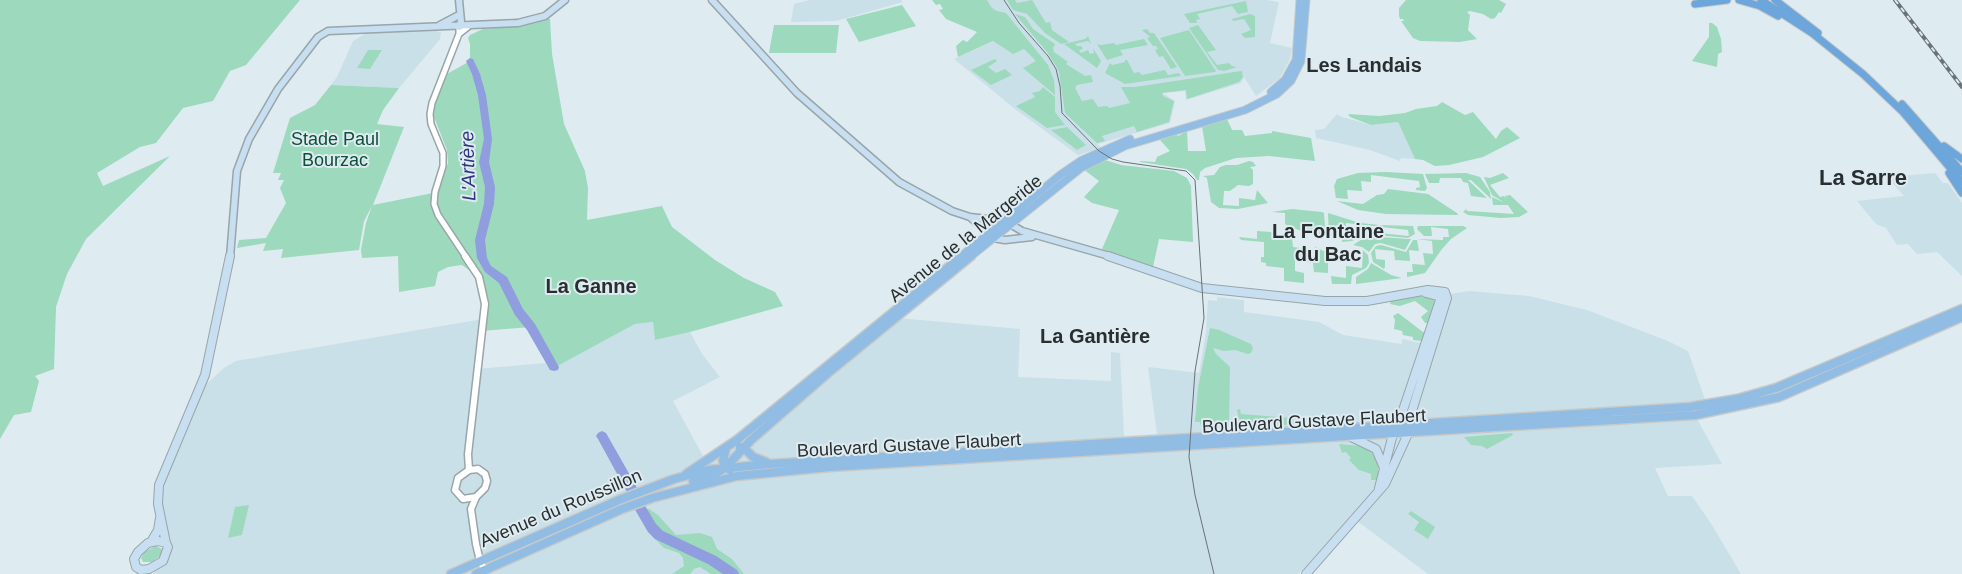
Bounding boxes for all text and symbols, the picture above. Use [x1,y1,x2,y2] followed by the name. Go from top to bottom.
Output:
[1306,54,1422,78] district label: Les Landais
[291,129,379,172] park label: Stade Paul Bourzac
[456,131,482,201] water label: L'Artière
[1819,166,1907,192] district label: La Sarre
[885,171,1047,307] street label: Avenue de la Margeride
[1272,220,1384,267] district label: La Fontaine du Bac
[545,275,637,299] district label: La Ganne
[1040,325,1150,349] district label: La Gantière
[1202,405,1426,439] street label: Boulevard Gustave Flaubert
[797,429,1021,463] street label: Boulevard Gustave Flaubert
[477,465,645,553] street label: Avenue du Roussillon

